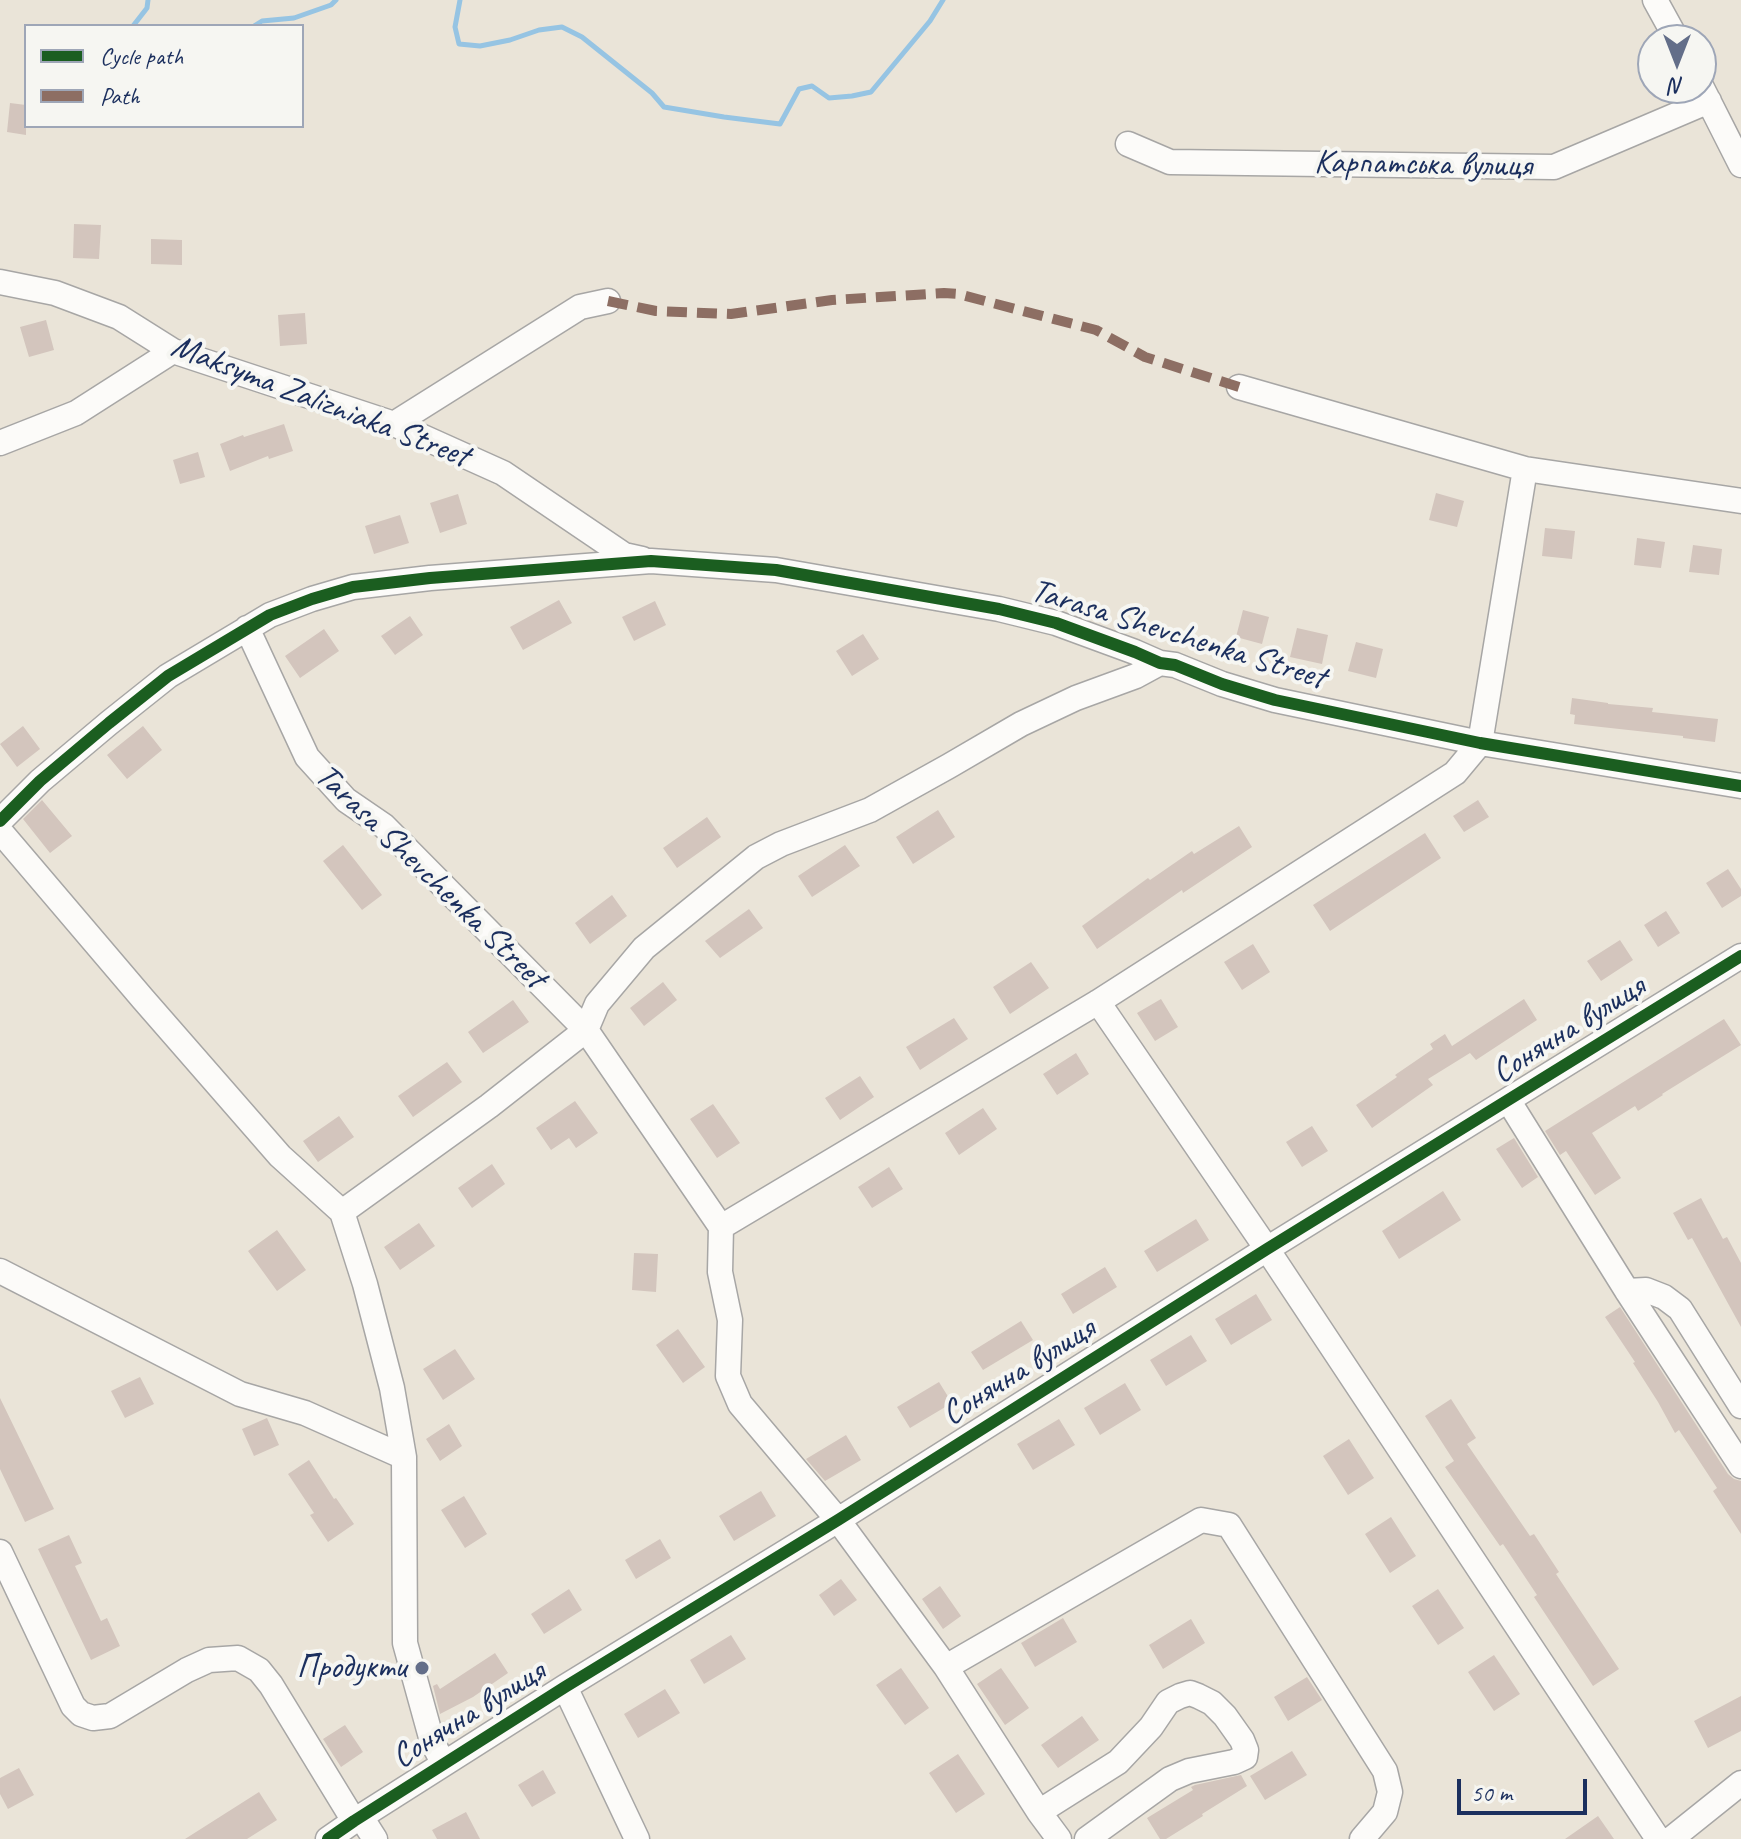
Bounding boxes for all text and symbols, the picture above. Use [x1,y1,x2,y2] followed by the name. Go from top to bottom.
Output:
[24,24,304,128] legend
[1637,24,1717,104] north arrow
[100,41,183,71] text: Cycle path
[1670,72,1684,100] text: N
[100,81,140,111] text: Path
[1314,143,1532,187] street label: Карпатська вулиця
[165,326,475,478] street label: Maksyma Zalizniaka Street
[1026,571,1330,699] street label: Tarasa Shevchenka Street
[306,756,554,998] street label: Tarasa Shevchenka Street
[1485,967,1653,1093] street label: Сонячна вулиця
[935,1309,1103,1435] street label: Сонячна вулиця
[296,1648,406,1688] place label: Продукти
[385,1652,553,1778] street label: Сонячна вулиця
[413,1659,431,1677] marker: Продукти
[1461,1763,1591,1813] scale bar
[1471,1778,1512,1808] text: 50 m

